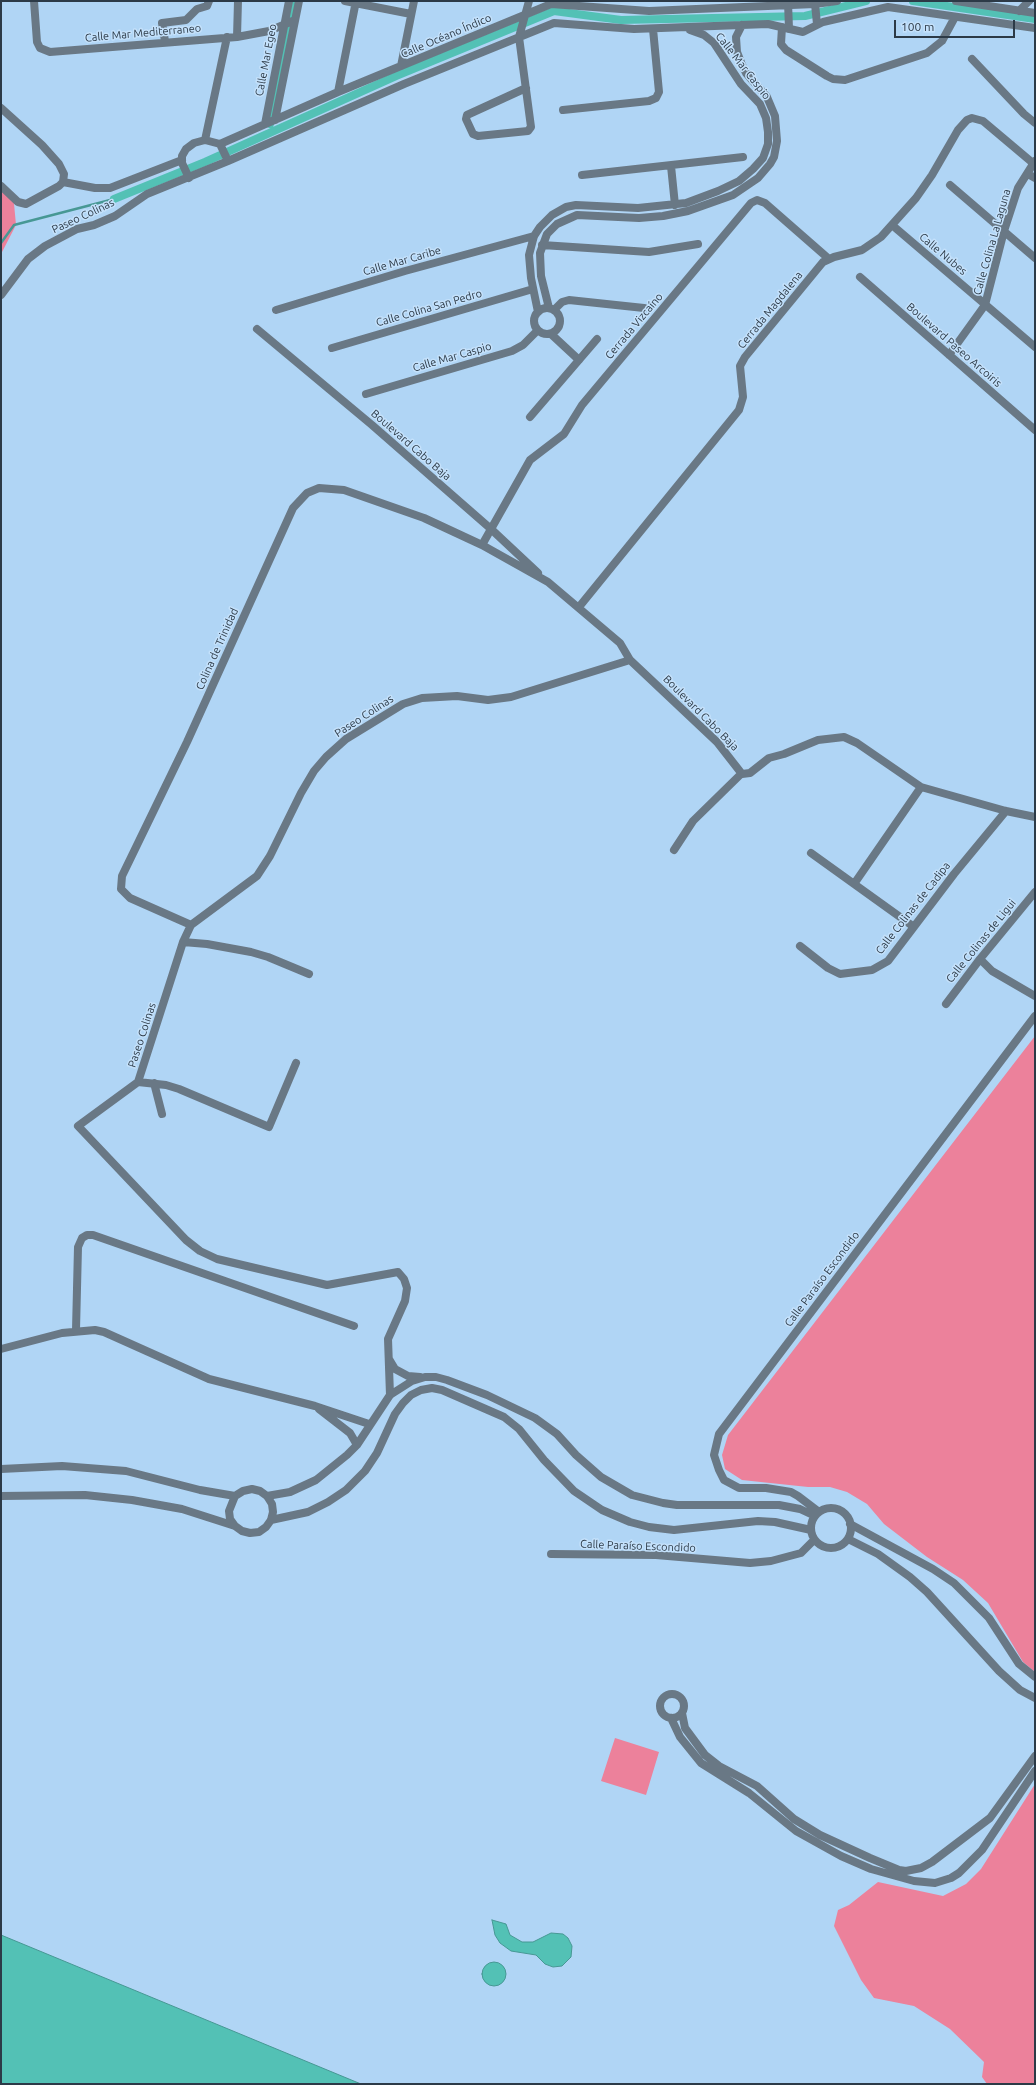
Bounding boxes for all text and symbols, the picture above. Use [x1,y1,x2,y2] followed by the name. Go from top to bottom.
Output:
[399,11,493,61] street label: Calle Océano Índico
[896,12,1017,38] scale bar
[901,20,934,33] text: 100 m
[84,21,202,45] street label: Calle Mar Mediterraneo
[253,23,279,97] street label: Calle Mar Egeo
[713,30,773,102] street label: Calle Mar Caspio
[971,188,1013,296] street label: Calle Colina La Laguna
[50,196,116,236] street label: Paseo Colinas
[916,230,970,278] street label: Calle Nubes
[362,244,442,278] street label: Calle Mar Caribe
[735,269,805,351] street label: Cerrada Magdalena
[374,287,484,329] street label: Calle Colina San Pedro
[602,290,666,362] street label: Cerrada Vizcaíno
[904,300,1004,390] street label: Boulevard Paseo Arcoiris
[411,339,493,375] street label: Calle Mar Caspio
[368,407,454,483] street label: Boulevard Cabo Baja
[193,606,241,692] street label: Colina de Trinidad
[660,672,742,754] street label: Boulevard Cabo Baja
[332,692,396,740] street label: Paseo Colinas
[873,859,953,957] street label: Calle Colinas de Cadipa
[943,897,1019,985] street label: Calle Colinas de Ligui
[125,1001,159,1069] street label: Paseo Colinas
[782,1229,862,1329] street label: Calle Paraíso Escondido
[580,1537,696,1555] street label: Calle Paraíso Escondido

